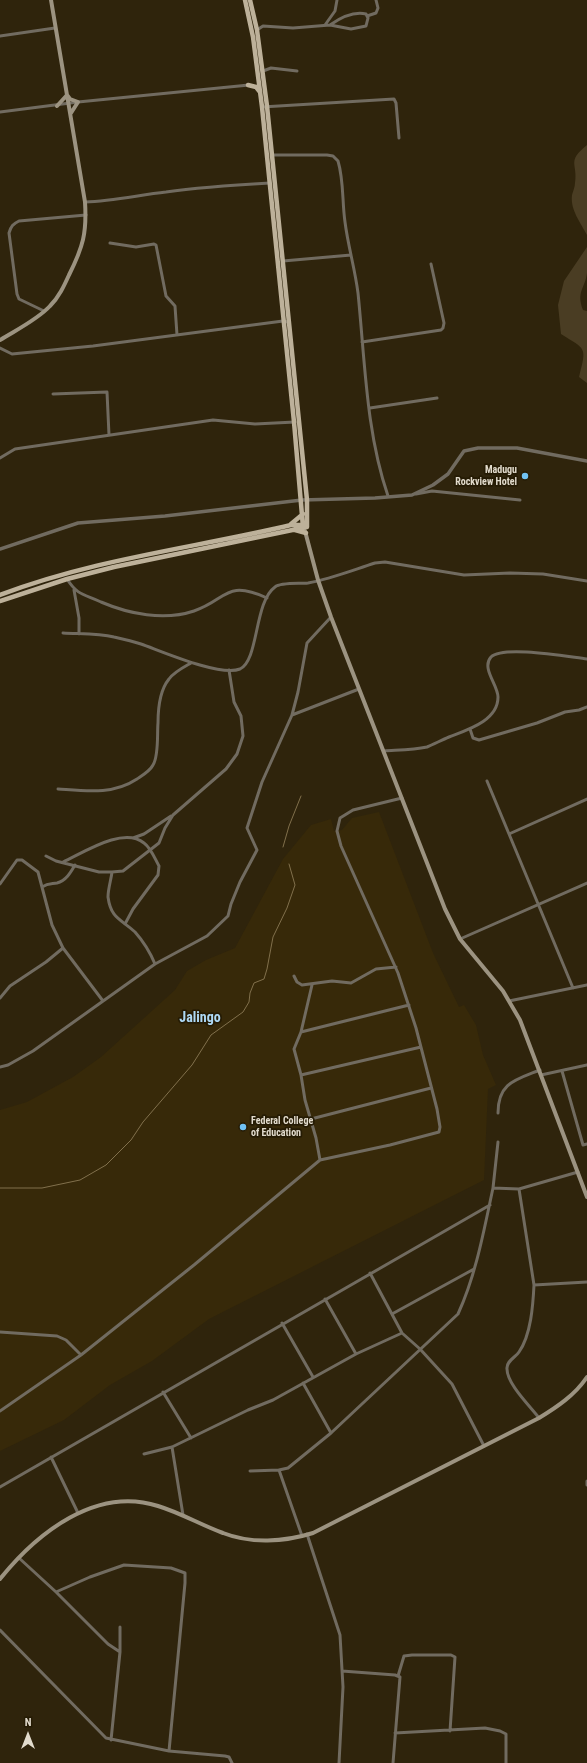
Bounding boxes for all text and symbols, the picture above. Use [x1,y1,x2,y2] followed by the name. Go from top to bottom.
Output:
[455,464,517,488] place label: Madugu Rockview Hotel
[520,471,530,481] marker: Madugu Rockview Hotel
[179,1010,221,1026] district label: Jalingo
[251,1115,313,1138] place label: Federal College of Education
[238,1122,248,1132] marker: Federal College of Education
[8,1715,48,1755] north arrow
[25,1716,31,1729] text: N

